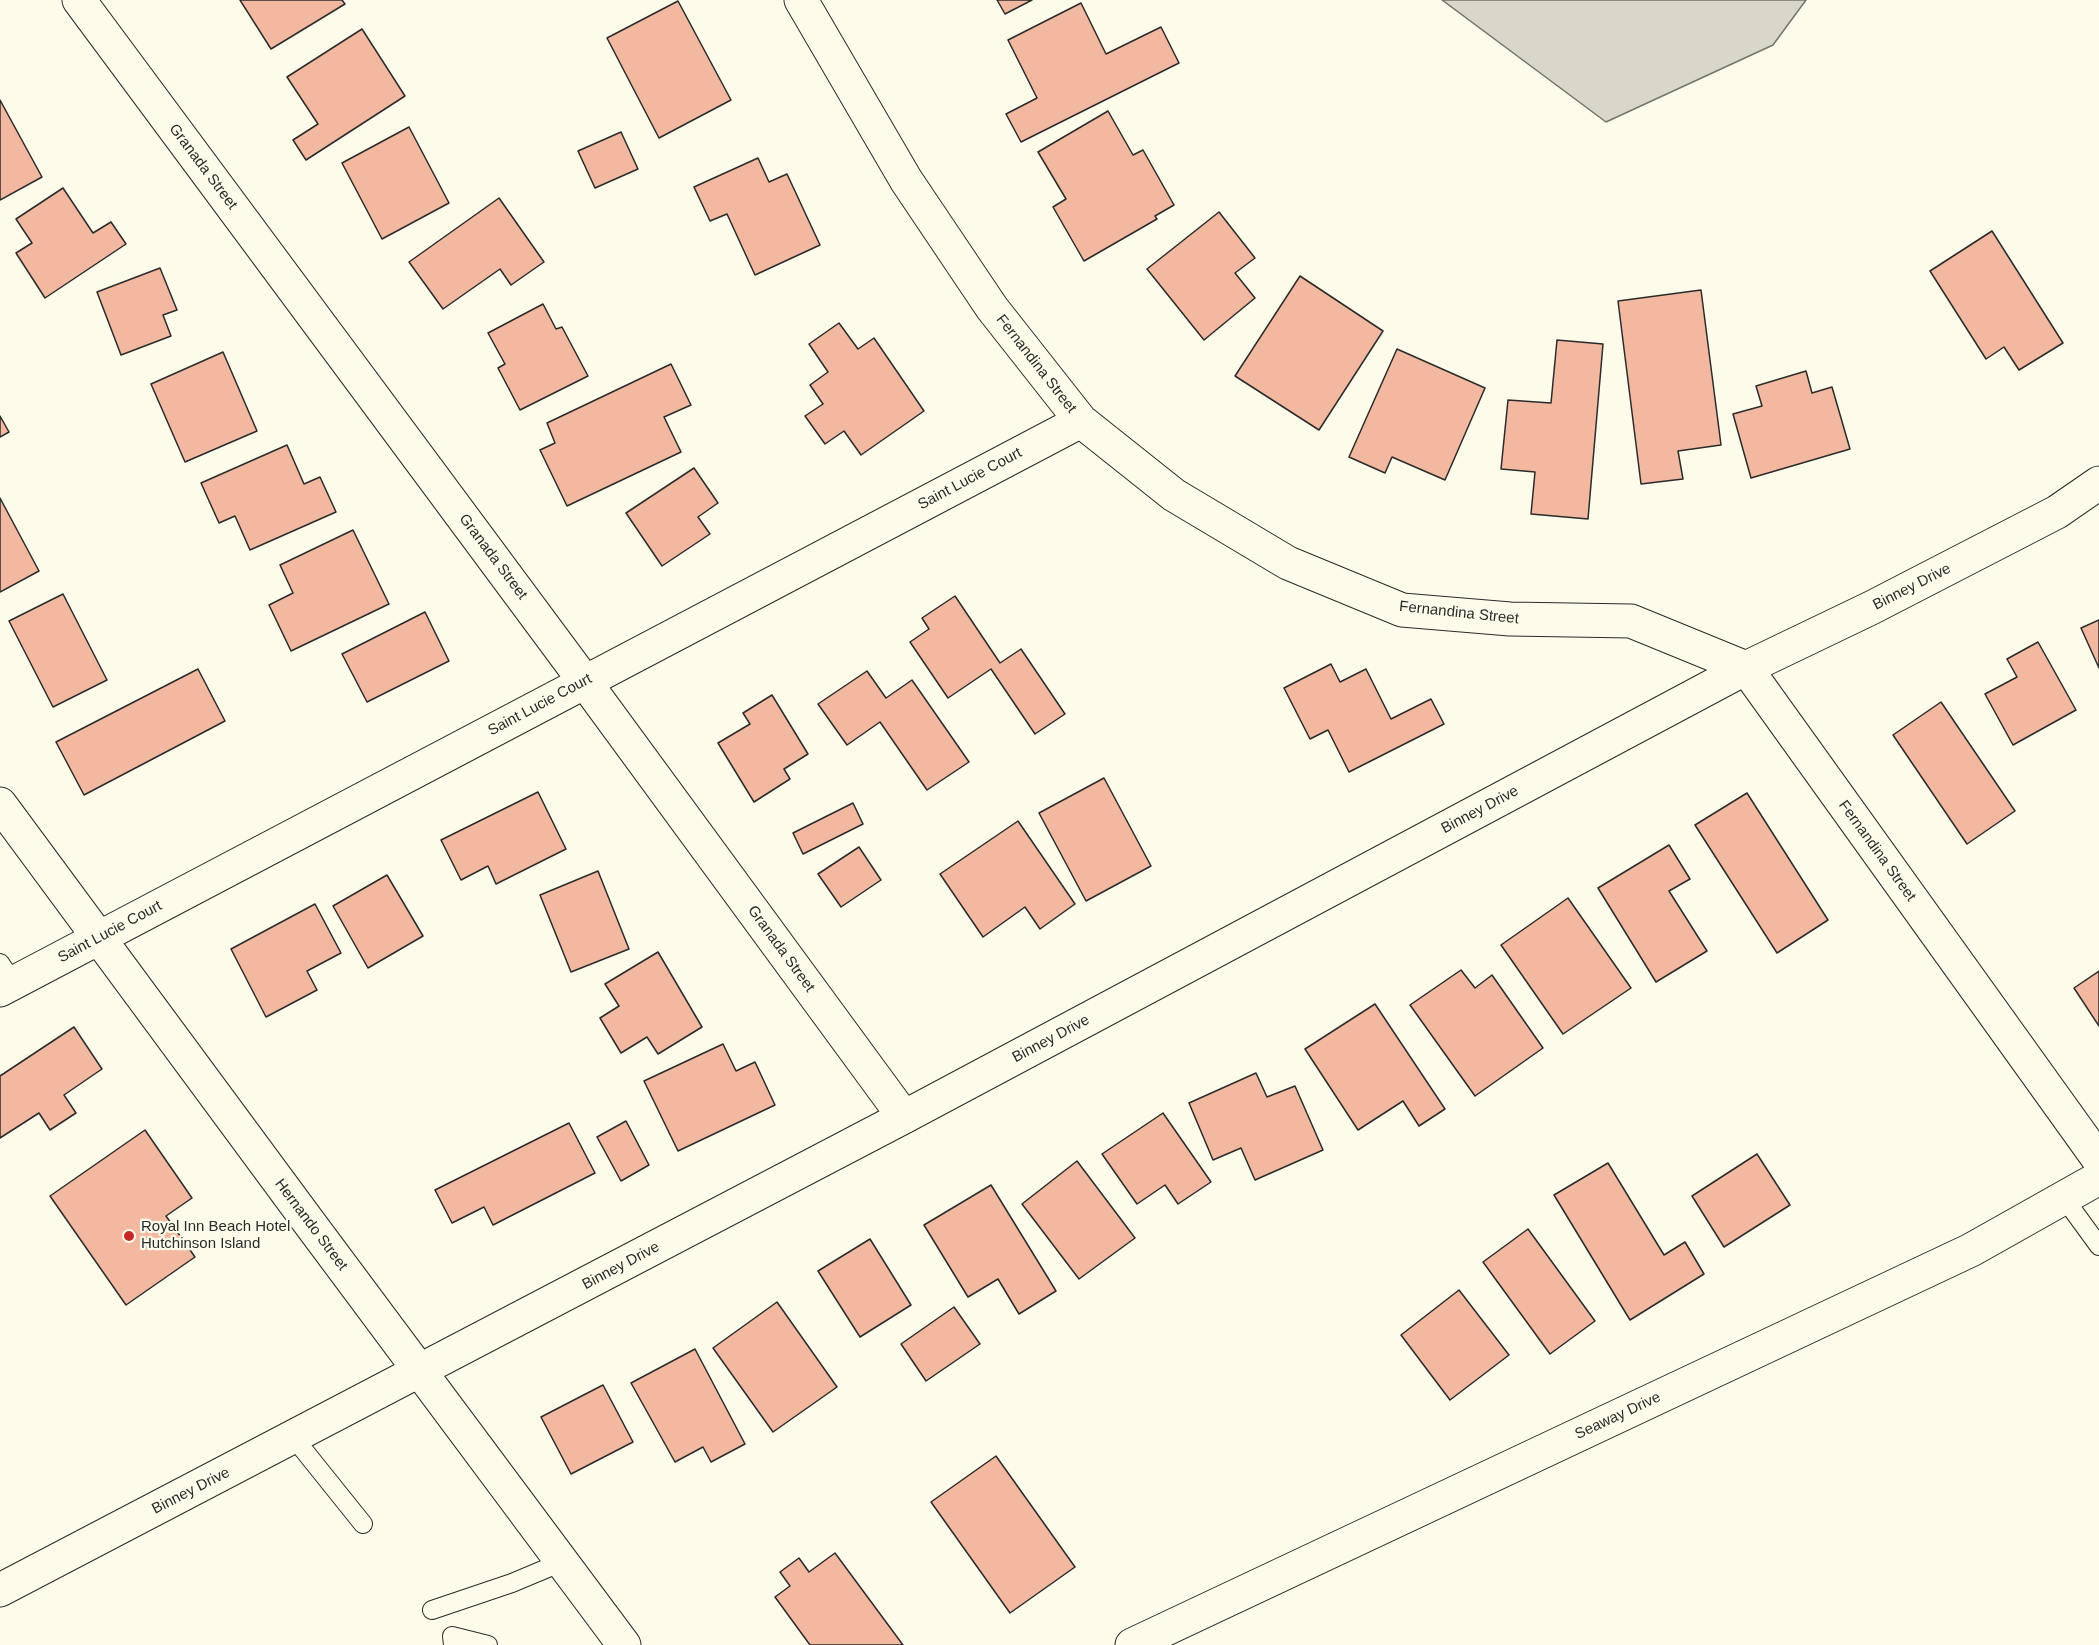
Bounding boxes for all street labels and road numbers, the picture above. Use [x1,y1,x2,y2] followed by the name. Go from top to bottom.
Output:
[165,121,241,213] street label: Granada Street
[992,311,1080,417] street label: Fernandina Street
[915,444,1025,514] street label: Saint Lucie Court
[455,511,531,603] street label: Granada Street
[1870,560,1954,614] street label: Binney Drive
[1398,598,1520,628] street label: Fernandina Street
[485,670,595,740] street label: Saint Lucie Court
[1438,782,1522,838] street label: Binney Drive
[1834,797,1920,905] street label: Fernandina Street
[55,897,165,967] street label: Saint Lucie Court
[744,902,818,996] street label: Granada Street
[1009,1011,1093,1067] street label: Binney Drive
[271,1176,351,1274] street label: Hernando Street
[579,1238,663,1294] street label: Binney Drive
[1572,1388,1664,1444] street label: Seaway Drive
[149,1464,233,1518] street label: Binney Drive

